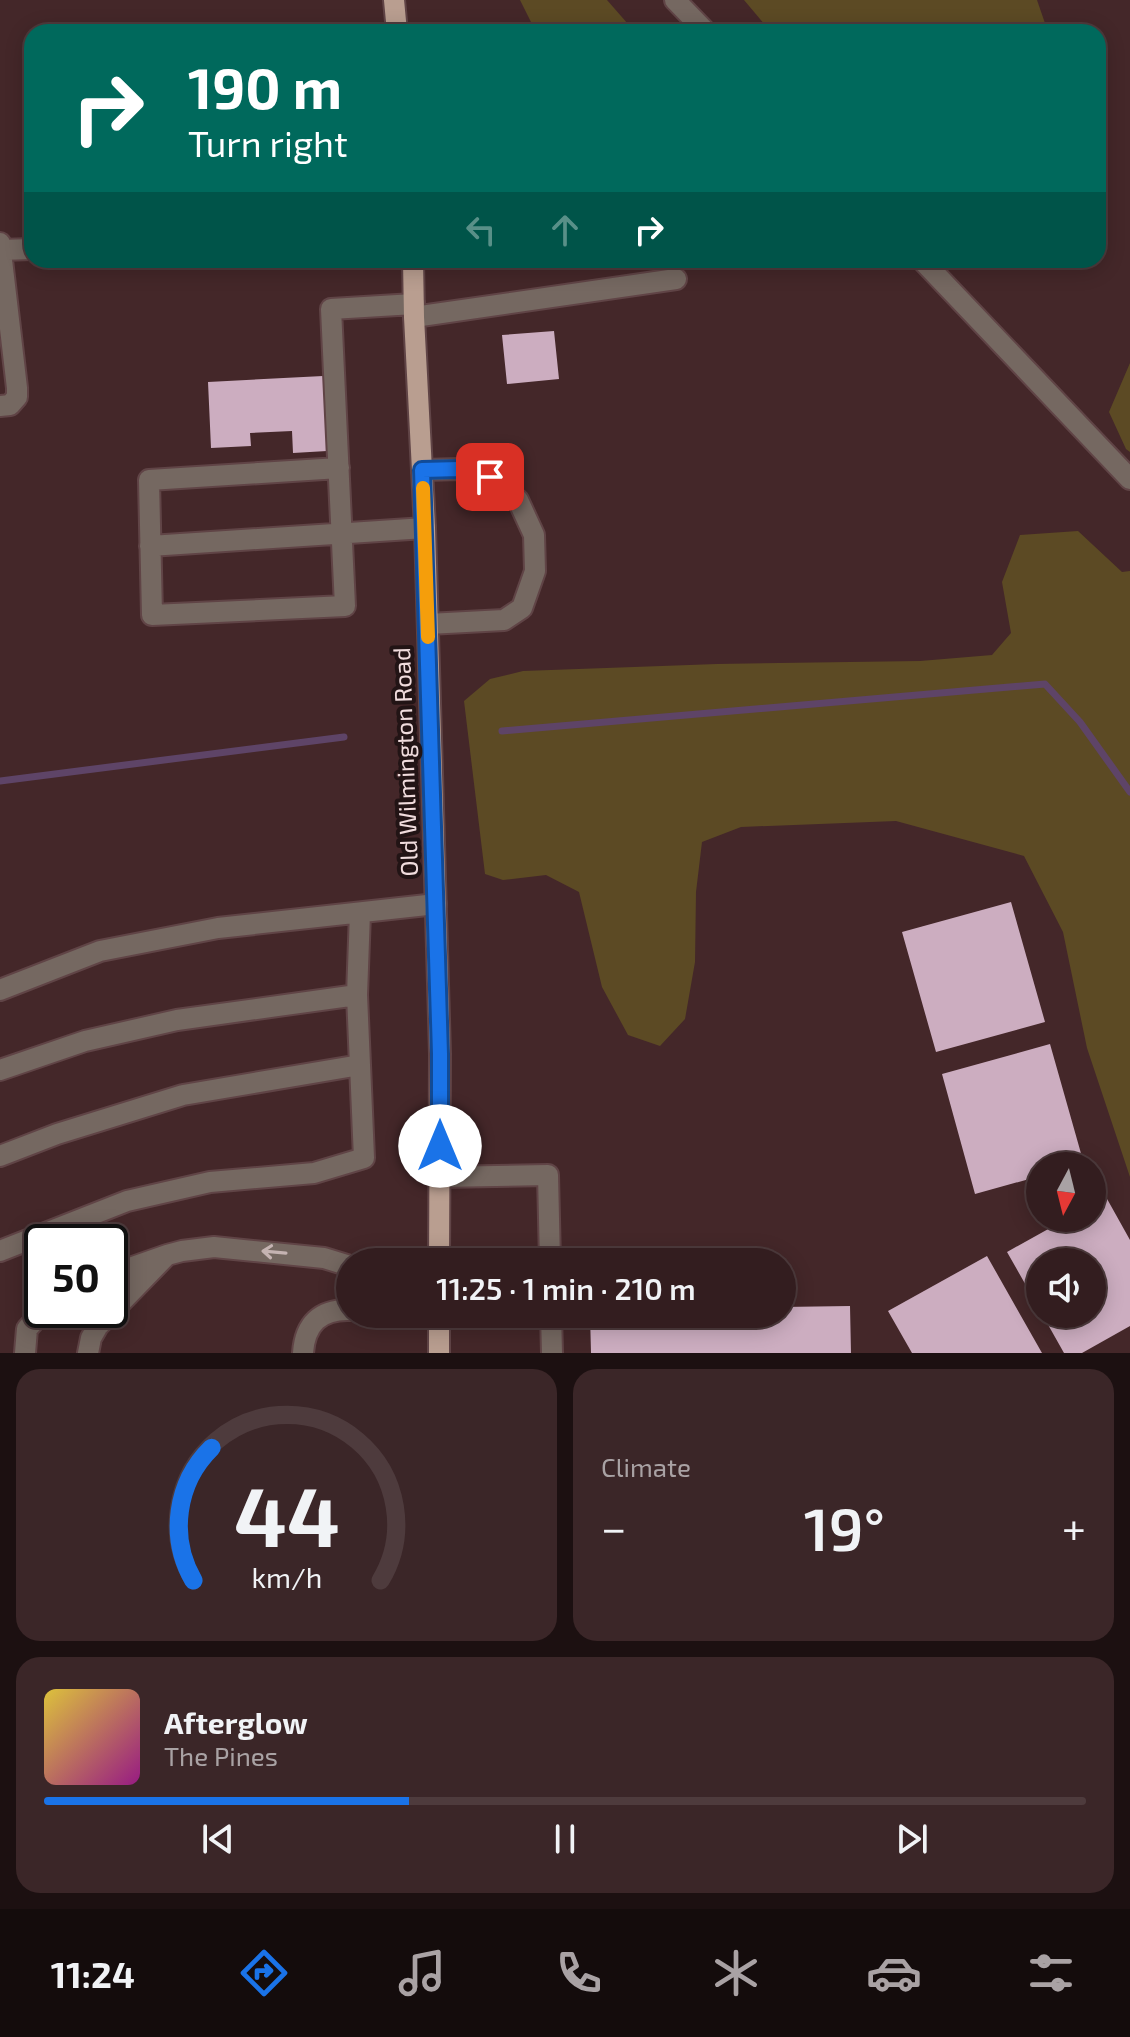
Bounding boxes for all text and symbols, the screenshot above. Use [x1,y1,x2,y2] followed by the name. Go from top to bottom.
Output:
[188,53,342,120] text: 190 m
[56,56,160,160] icon: right
[188,121,348,164] text: Turn right
[459,208,503,252] icon: left
[543,208,587,252] icon: ahead
[627,208,671,252] icon: right
[456,443,524,511] pin
[468,455,512,499] icon: arrive
[386,647,423,877] street label: Old Wilmington Road
[398,1104,482,1188] position arrow
[1026,1152,1106,1232] north arrow
[1026,1152,1106,1328] map controls
[24,1224,128,1328] speed limit sign: 50
[261,1244,288,1259] one-way arrow
[1026,1248,1106,1328] button: sound
[436,1270,696,1306] text: 11:25 · 1 min · 210 m
[601,1451,691,1482] text: Climate
[234,1464,339,1564] text: 44
[804,1491,885,1563] text: 19°
[601,1500,627,1553] text: −
[1062,1500,1086,1553] text: +
[251,1559,322,1594] text: km/h
[164,1704,308,1740] text: Afterglow
[164,1740,278,1771] text: The Pines
[196,1817,240,1861] icon: previous
[543,1817,587,1861] icon: pause
[890,1817,934,1861] icon: next
[236,1945,292,2001] icon: directions
[394,1945,450,2001] icon: music
[551,1945,607,2001] icon: phone
[708,1945,764,2001] icon: climate
[866,1945,922,2001] icon: car
[1023,1945,1079,2001] icon: filters
[51,1952,135,1995] text: 11:24

